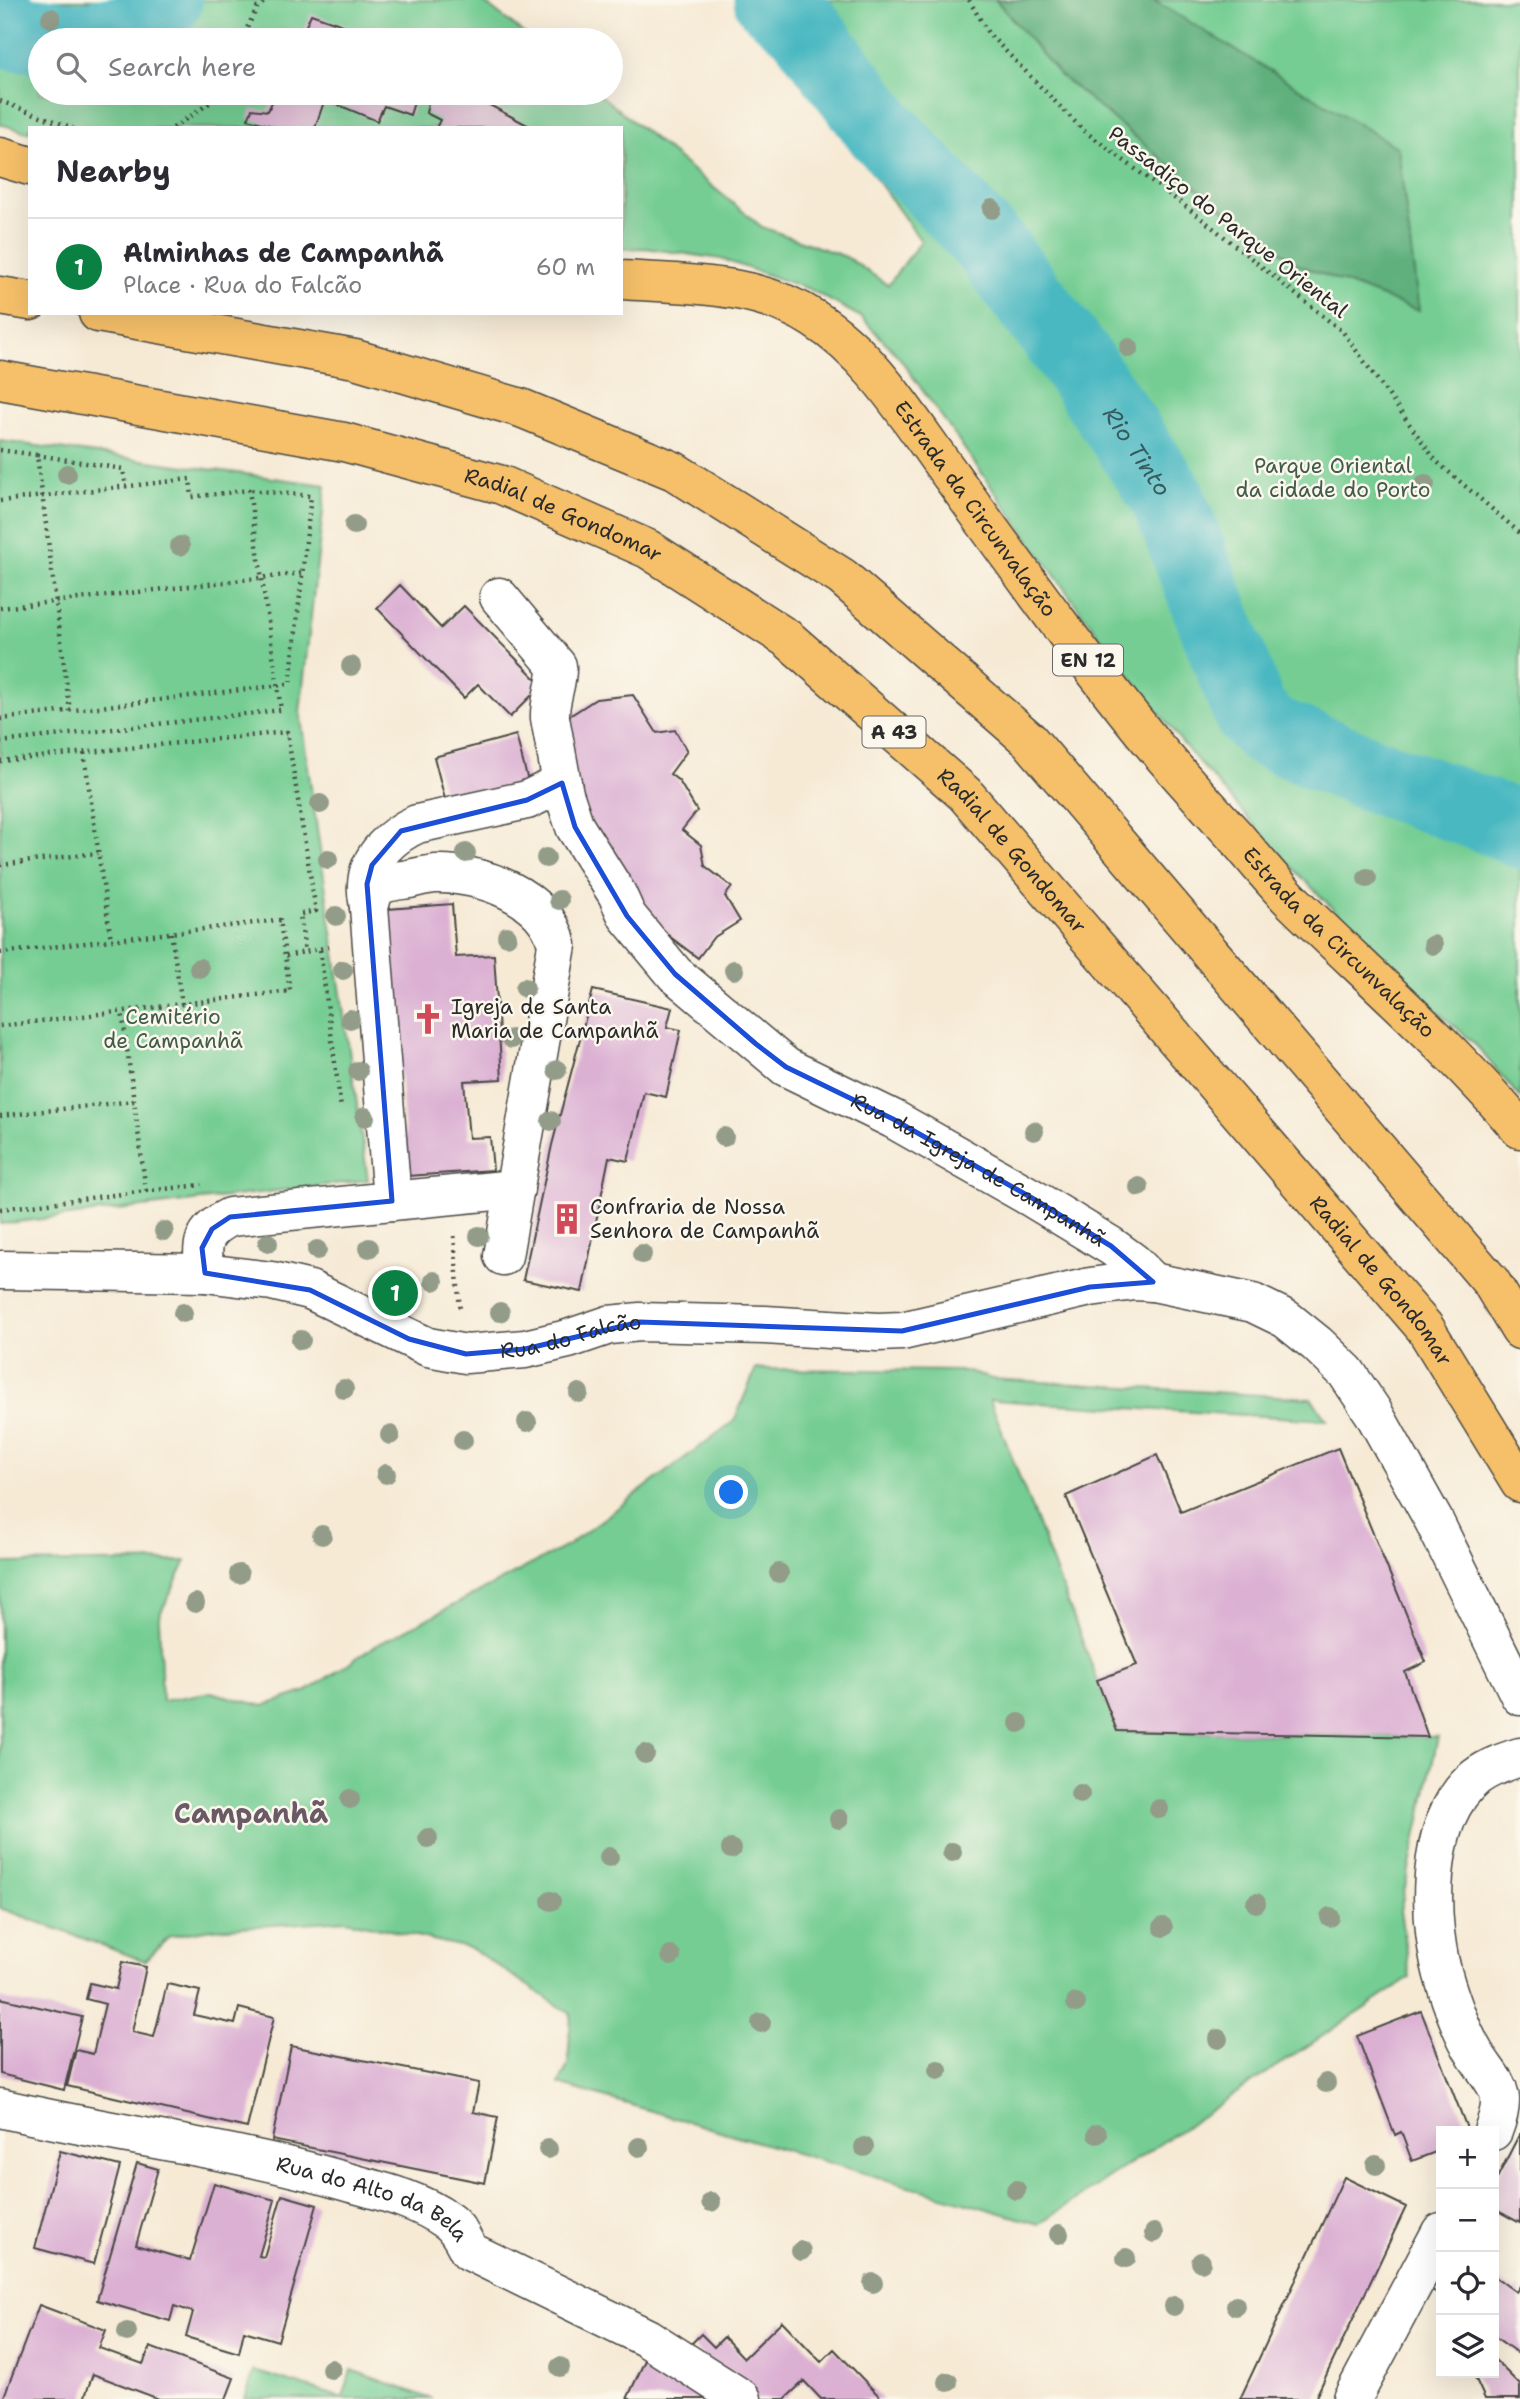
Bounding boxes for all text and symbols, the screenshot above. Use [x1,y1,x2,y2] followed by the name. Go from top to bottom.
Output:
[28,28,623,105] search box
[52,48,90,86] icon: search
[108,49,257,84] text: Search here
[1102,120,1354,325] street label: Passadiço do Parque Oriental
[56,151,171,192] text: Nearby
[123,235,444,270] text: Alminhas de Campanhã
[74,252,84,282] text: 1
[536,252,595,282] text: 60 m
[123,270,362,300] text: Place · Rua do Falcão
[888,395,1063,623] street label: Estrada da Circunvalação
[1096,401,1178,502] water label: Rio Tinto
[1236,452,1430,504] park label: Parque Oriental da cidade do Porto
[461,461,668,569] street label: Radial de Gondomar
[1053,645,1123,676] road number: EN 12
[862,716,926,748] road number: A 43
[931,762,1093,939] street label: Radial de Gondomar
[1236,841,1441,1044] street label: Estrada da Circunvalação
[451,993,658,1045] place label: Igreja de Santa Maria de Campanhã
[411,1002,445,1036] church icon: Igreja de Santa Maria de Campanhã
[103,1003,243,1055] park label: Cemitério de Campanhã
[846,1087,1110,1253] street label: Rua da Igreja de Campanhã
[1303,1190,1459,1371] street label: Radial de Gondomar
[590,1193,819,1245] place label: Confraria de Nossa Senhora de Campanhã
[550,1202,584,1236] building icon: Confraria de Nossa Senhora de Campanhã
[372,1267,418,1319] pin: 1
[499,1308,643,1365] street label: Rua do Falcão
[714,1475,748,1509] your location
[174,1794,328,1832] district label: Campanhã
[1436,2126,1499,2378] map controls
[1436,2126,1499,2189] button: +
[273,2150,475,2247] street label: Rua do Alto da Bela
[1436,2189,1499,2252] button: −
[1436,2252,1499,2315] button: locate
[1436,2315,1499,2378] button: layers

